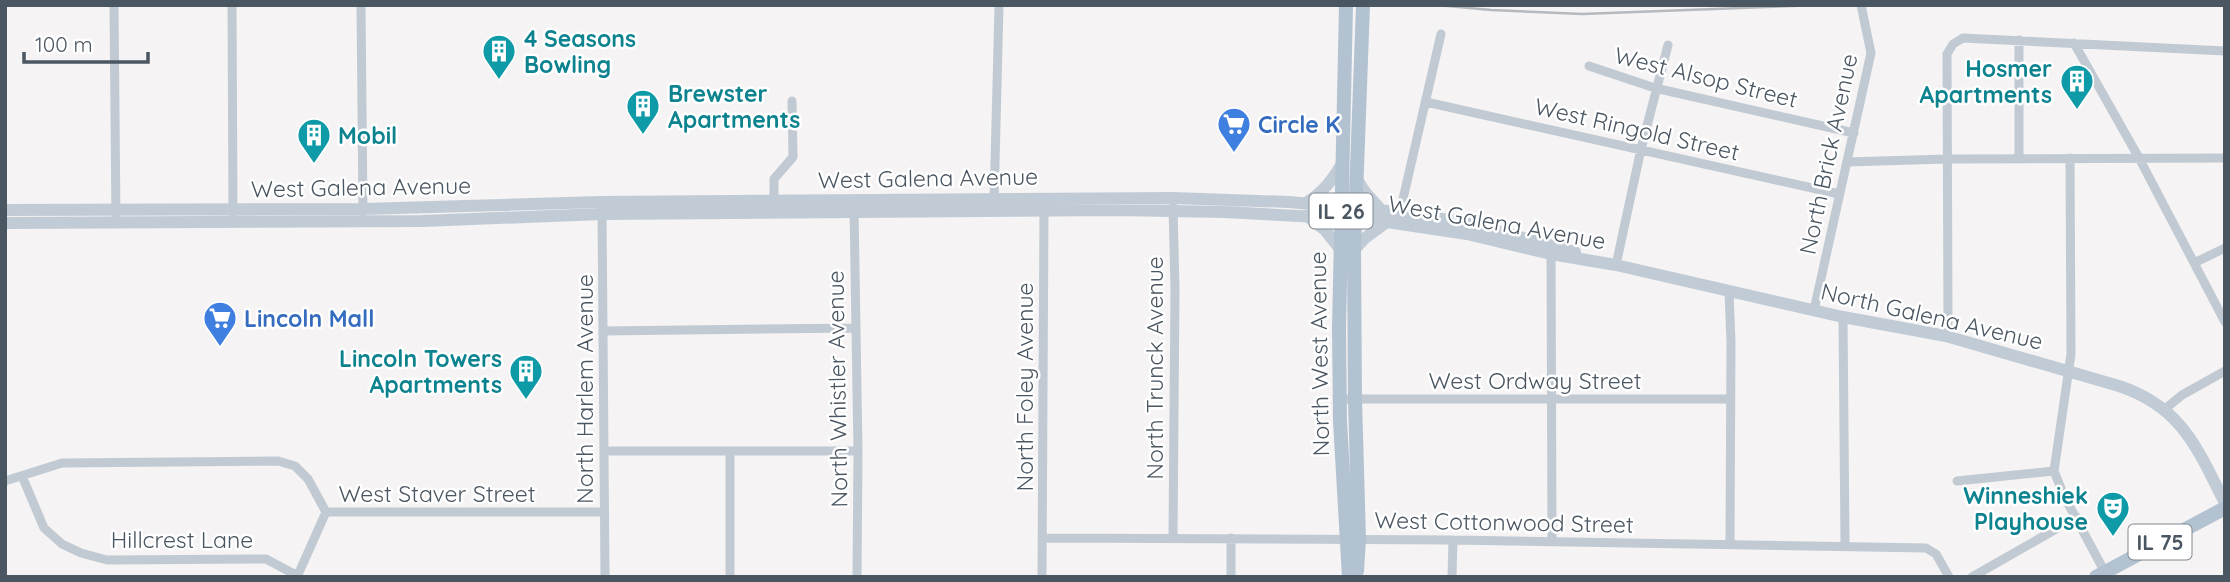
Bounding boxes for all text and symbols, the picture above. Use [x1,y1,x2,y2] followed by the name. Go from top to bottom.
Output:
[24,21,149,65] scale bar
[524,24,636,79] place label: 4 Seasons Bowling
[35,31,93,57] text: 100 m
[480,32,518,81] building icon: 4 Seasons Bowling
[1611,40,1801,114] street label: West Alsop Street
[1793,51,1863,257] street label: North Brick Avenue
[1920,54,2052,109] place label: Hosmer Apartments
[2058,62,2096,111] building icon: Hosmer Apartments
[668,79,800,134] place label: Brewster Apartments
[624,87,662,136] building icon: Brewster Apartments
[1532,91,1742,167] street label: West Ringold Street
[1215,105,1253,154] supermarket icon: Circle K
[1258,110,1340,139] place label: Circle K
[295,116,333,165] building icon: Mobil
[338,121,397,150] place label: Mobil
[818,162,1038,194] street label: West Galena Avenue
[251,171,471,203] street label: West Galena Avenue
[1386,189,1608,255] street label: West Galena Avenue
[1310,194,1372,228] road number: IL 26
[1303,251,1335,457] street label: North West Avenue
[1140,256,1169,480] street label: North Trunck Avenue
[820,270,854,508] street label: North Whistler Avenue
[570,274,599,504] street label: North Harlem Avenue
[1818,276,2046,356] street label: North Galena Avenue
[1010,282,1039,492] street label: North Foley Avenue
[201,299,239,348] supermarket icon: Lincoln Mall
[244,304,374,333] place label: Lincoln Mall
[339,344,502,399] place label: Lincoln Towers Apartments
[507,352,545,401] building icon: Lincoln Towers Apartments
[1428,366,1642,395] street label: West Ordway Street
[338,479,536,508] street label: West Staver Street
[1963,481,2088,536] place label: Winneshiek Playhouse
[2094,489,2132,538] theatre icon: Winneshiek Playhouse
[1374,505,1634,539] street label: West Cottonwood Street
[2128,524,2192,560] road number: IL 75
[111,525,253,554] street label: Hillcrest Lane

